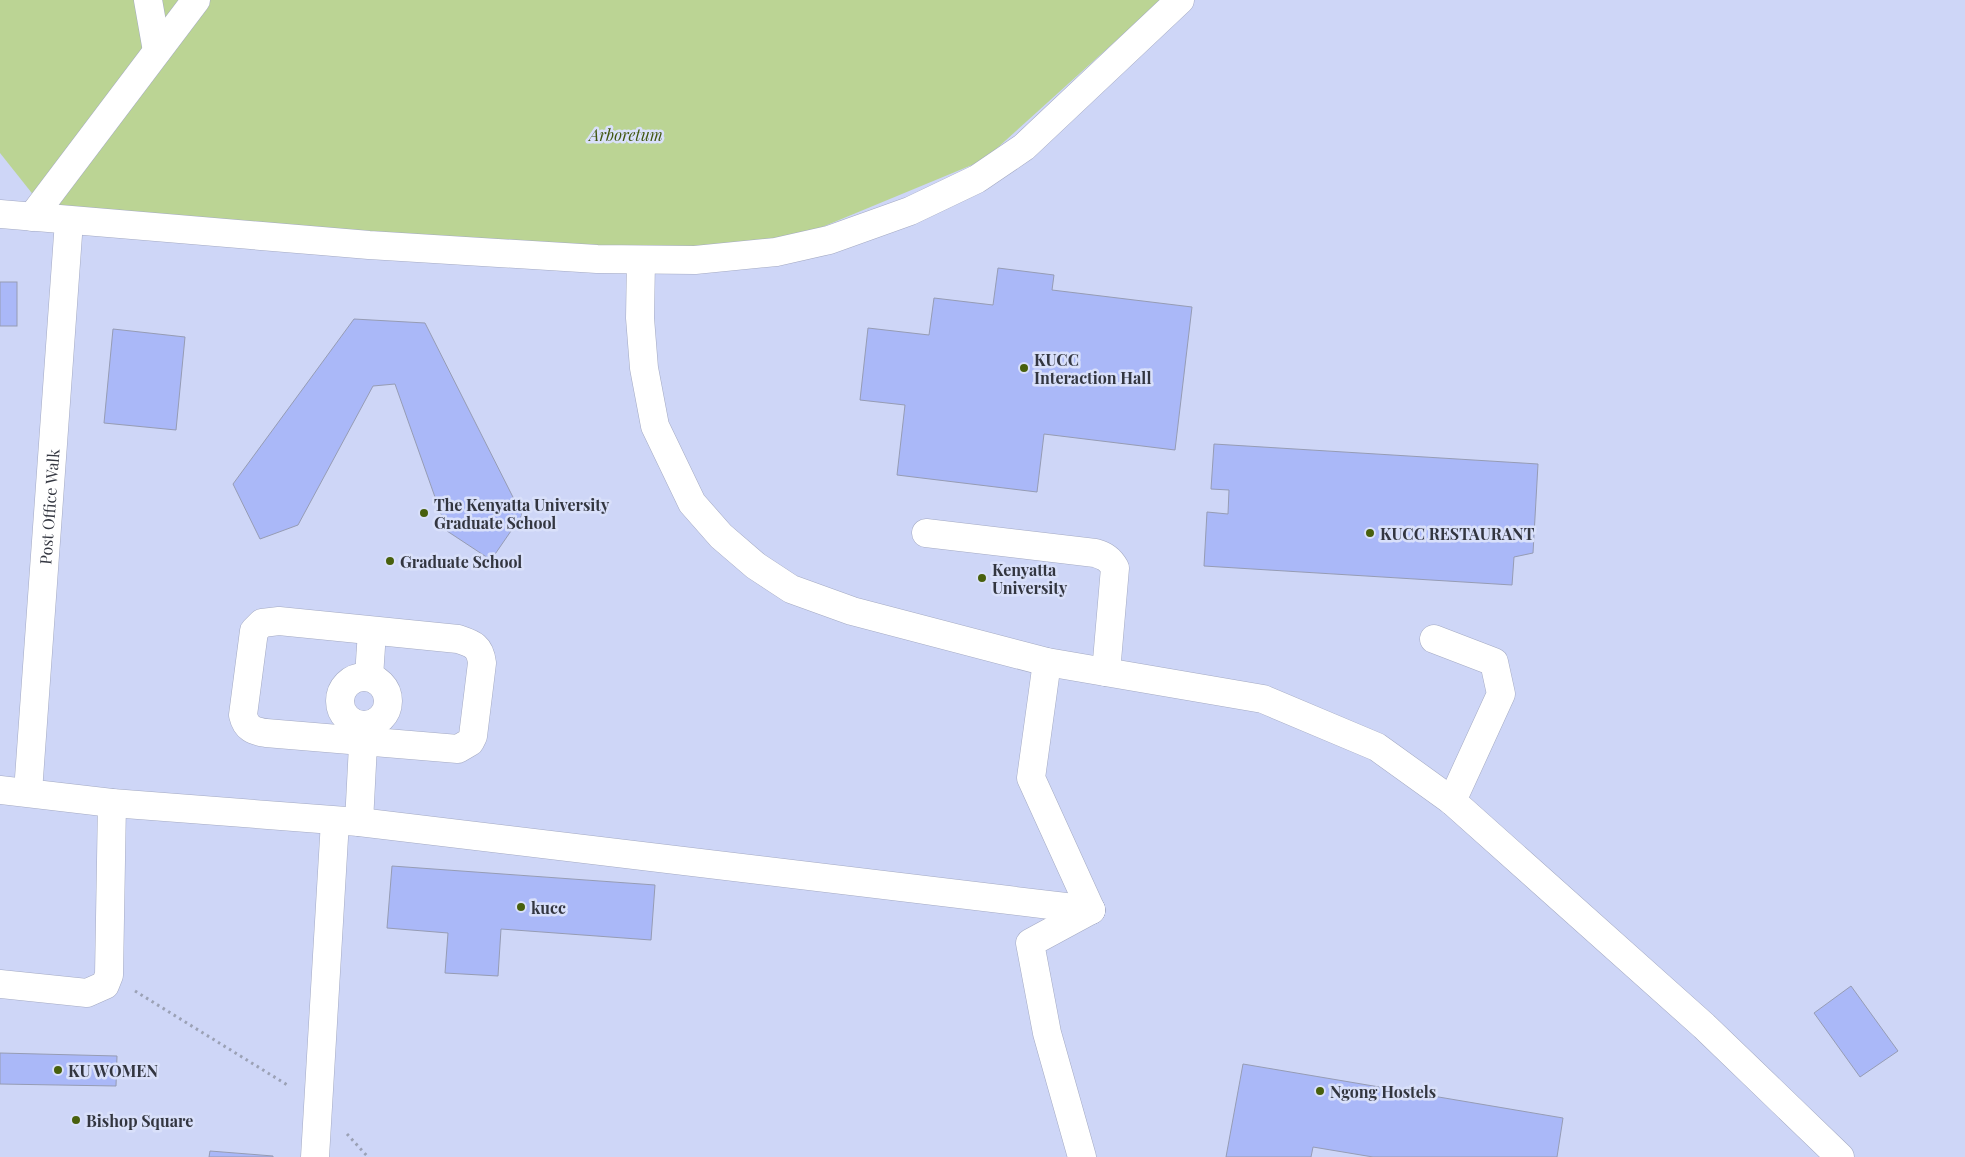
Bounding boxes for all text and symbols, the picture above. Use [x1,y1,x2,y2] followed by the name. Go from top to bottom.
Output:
[587,124,663,145] park label: Arboretum
[1034,349,1151,388] place label: KUCC Interaction Hall
[1018,362,1030,374] marker: KUCC Interaction Hall
[34,448,63,565] street label: Post Office Walk
[434,494,610,533] place label: The Kenyatta University Graduate School
[418,507,430,519] marker: The Kenyatta University Graduate School
[1380,523,1535,544] place label: KUCC RESTAURANT
[1364,527,1376,539] marker: KUCC RESTAURANT
[400,551,522,572] place label: Graduate School
[384,555,396,567] marker: Graduate School
[992,559,1068,598] place label: Kenyatta University
[976,572,988,584] marker: Kenyatta University
[531,897,566,918] place label: kucc
[515,901,527,913] marker: kucc
[68,1060,159,1081] place label: KU WOMEN
[52,1064,64,1076] marker: KU WOMEN
[1330,1081,1436,1102] place label: Ngong Hostels
[1314,1085,1326,1097] marker: Ngong Hostels
[86,1110,193,1131] place label: Bishop Square
[70,1114,82,1126] marker: Bishop Square

